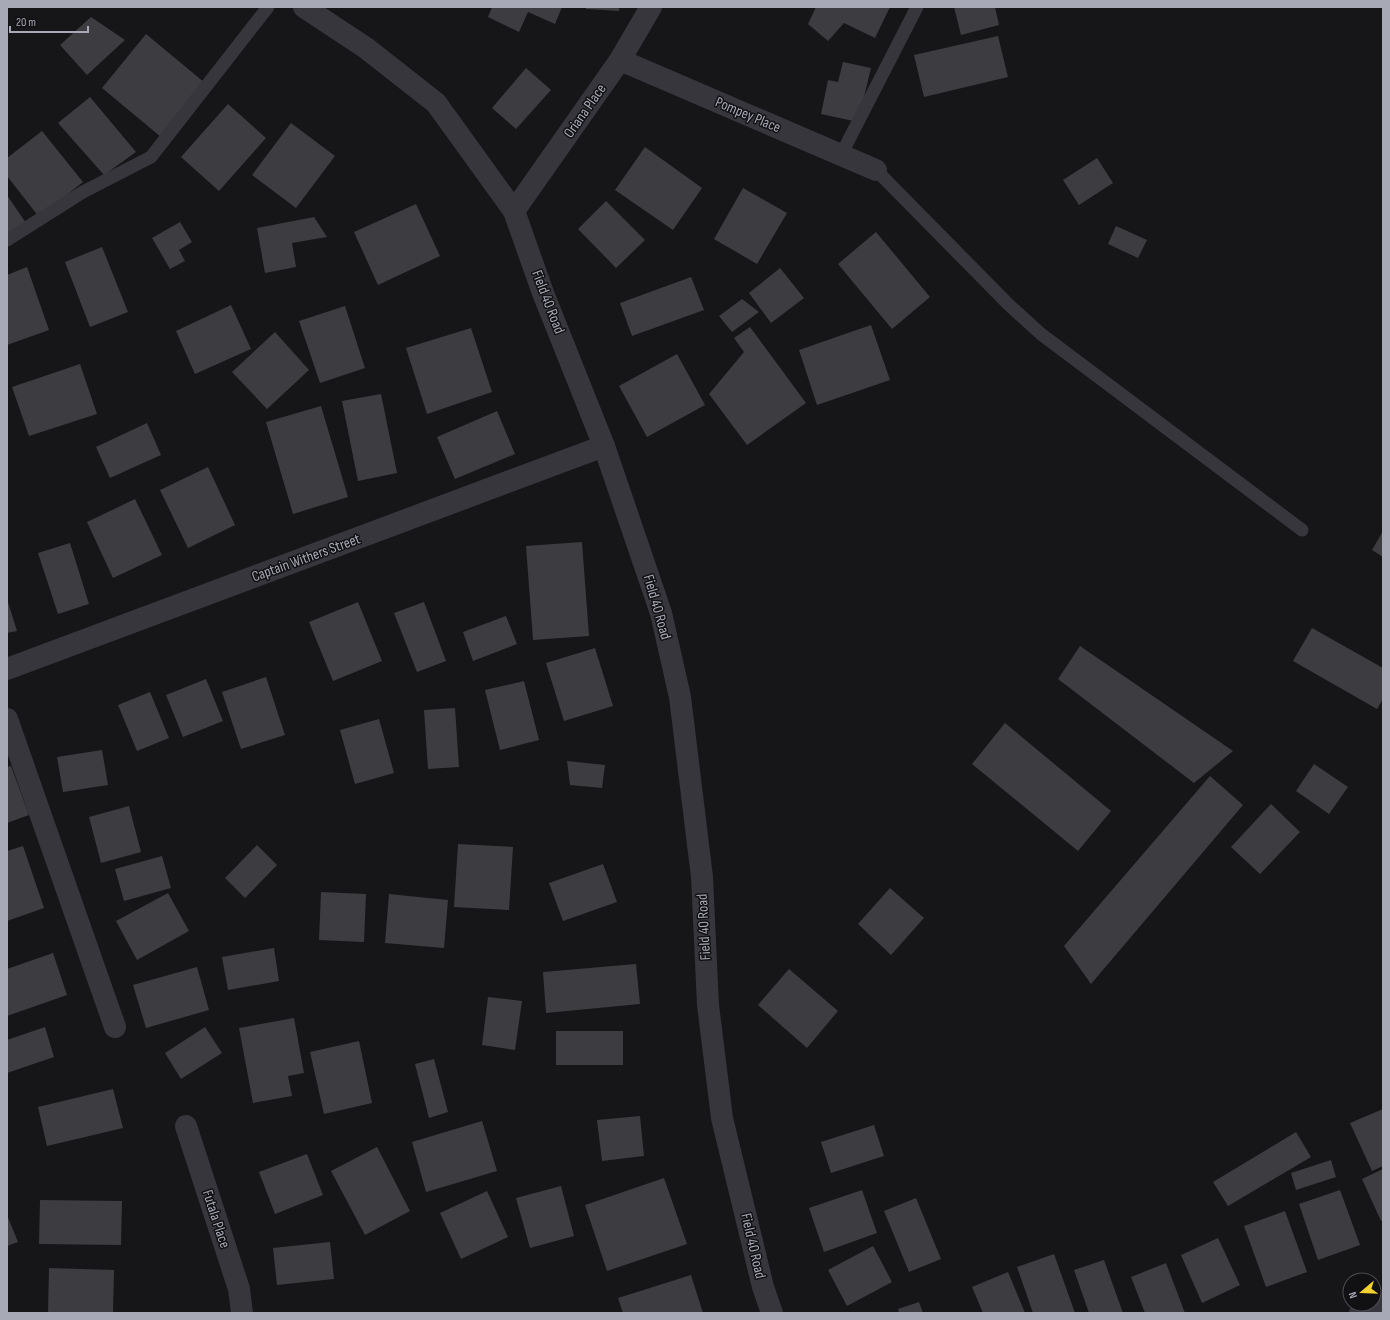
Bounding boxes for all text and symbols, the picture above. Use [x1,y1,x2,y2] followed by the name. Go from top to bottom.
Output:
[10,8,88,34] scale bar
[16,15,36,30] text: 20 m
[560,80,610,142] street label: Oriana Place
[712,93,784,137] street label: Pompey Place
[527,268,569,336] street label: Field 40 Road
[249,529,363,586] street label: Captain Withers Street
[639,572,675,642] street label: Field 40 Road
[693,893,715,961] street label: Field 40 Road
[198,1188,234,1250] street label: Futala Place
[736,1211,770,1281] street label: Field 40 Road
[1342,1272,1382,1312] north arrow
[1346,1290,1360,1300] text: N

